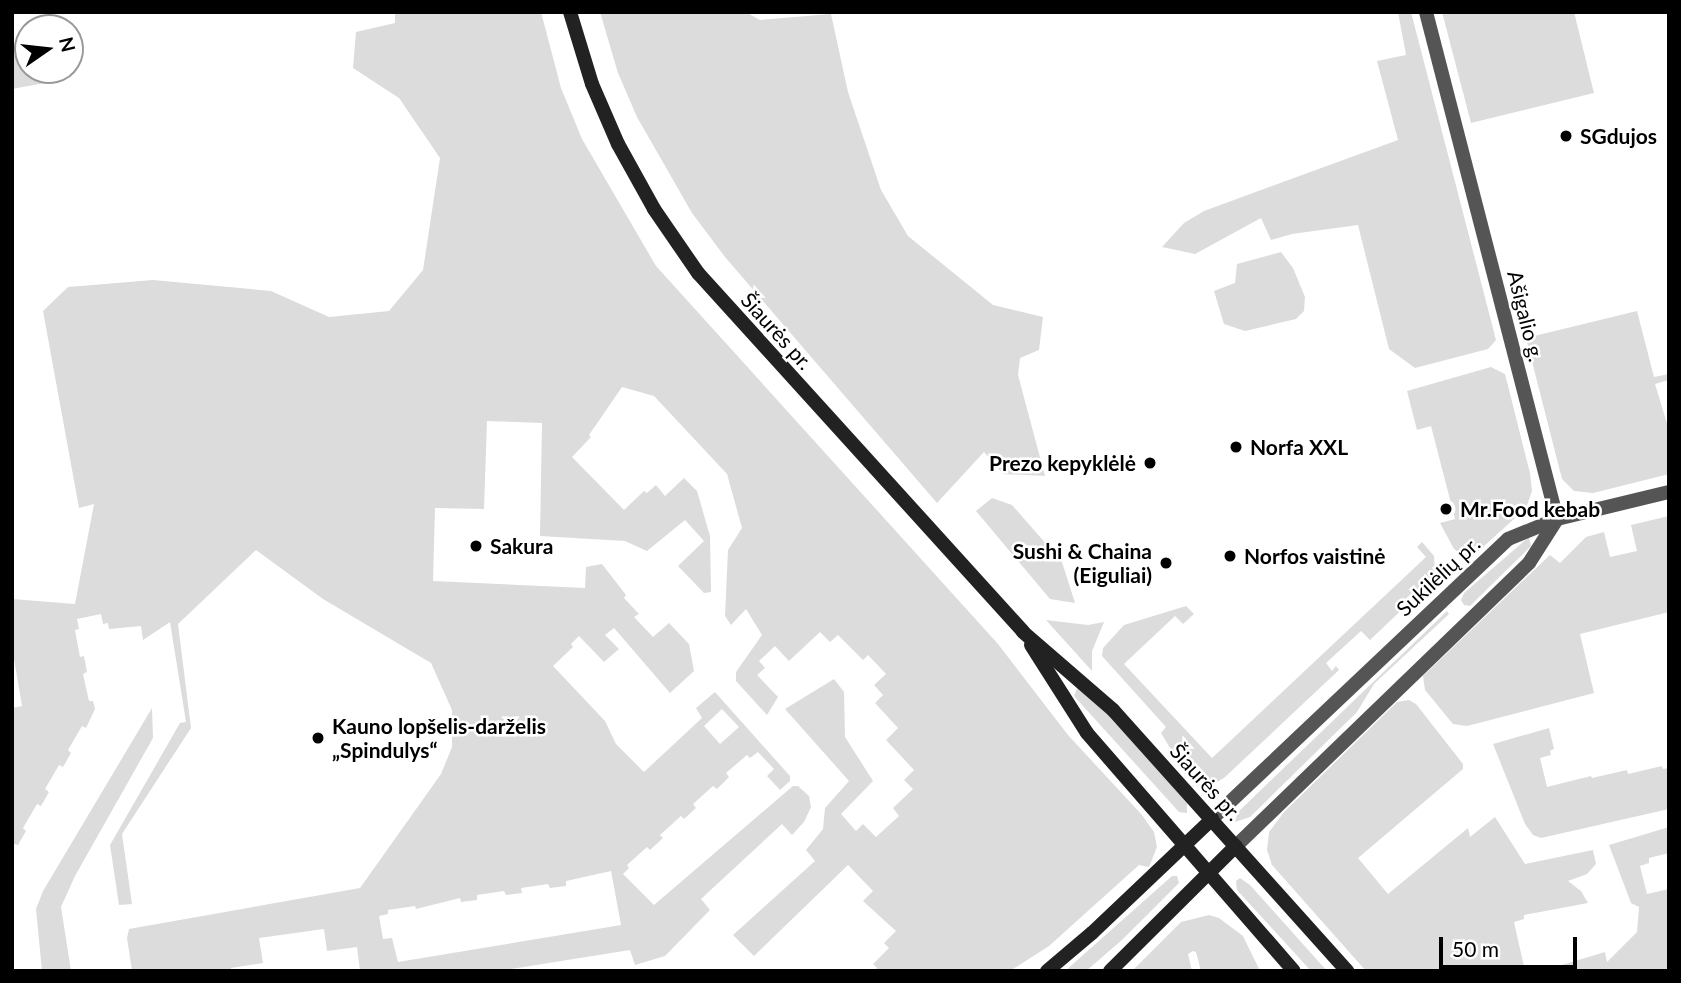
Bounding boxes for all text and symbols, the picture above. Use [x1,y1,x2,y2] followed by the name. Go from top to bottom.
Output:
[14,14,84,84] north arrow
[55,34,81,54] text: N
[1580,123,1657,149] place label: SGdujos
[1558,128,1574,144] marker: SGdujos
[1503,268,1549,364] street label: Ašigalio g.
[736,287,818,375] street label: Šiaurės pr.
[1250,434,1348,460] place label: Norfa XXL
[1228,439,1244,455] marker: Norfa XXL
[989,450,1136,476] place label: Prezo kepyklėlė
[1142,455,1158,471] marker: Prezo kepyklėlė
[1460,496,1600,522] place label: Mr.Food kebab
[1438,501,1454,517] marker: Mr.Food kebab
[1391,531,1485,621] street label: Sukilėlių pr.
[490,533,553,559] place label: Sakura
[468,538,484,554] marker: Sakura
[1013,538,1152,588] place label: Sushi & Chaina (Eiguliai)
[1244,543,1386,569] place label: Norfos vaistinė
[1222,548,1238,564] marker: Norfos vaistinė
[1158,555,1174,571] marker: Sushi & Chaina (Eiguliai)
[332,713,546,763] place label: Kauno lopšelis-darželis „Spindulys“
[310,730,326,746] marker: Kauno lopšelis-darželis „Spindulys“
[1165,738,1247,826] street label: Šiaurės pr.
[1443,923,1581,967] scale bar
[1452,936,1499,961] text: 50 m

